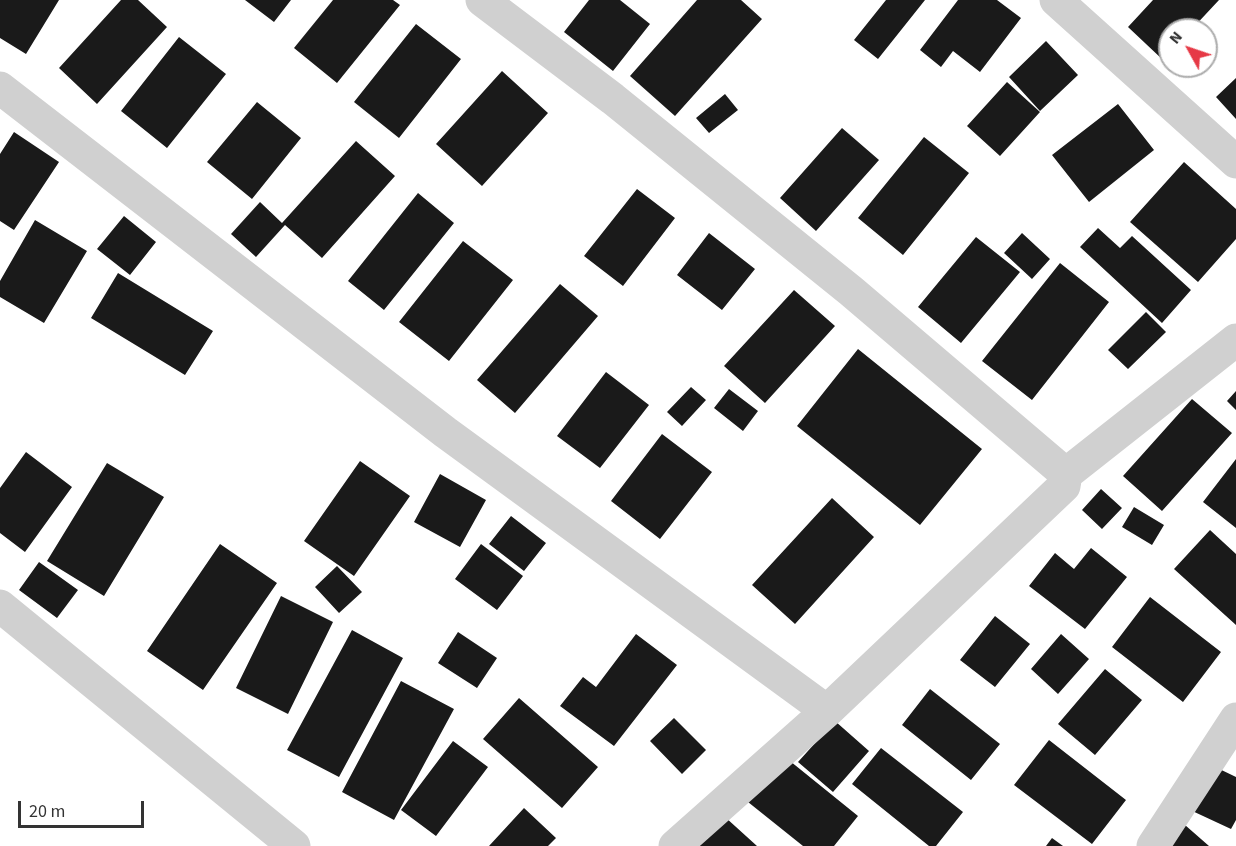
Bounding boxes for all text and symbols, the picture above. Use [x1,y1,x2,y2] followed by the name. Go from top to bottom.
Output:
[1158,18,1218,78] north arrow
[1164,27,1188,49] text: N
[21,789,147,827] scale bar
[29,799,65,824] text: 20 m

